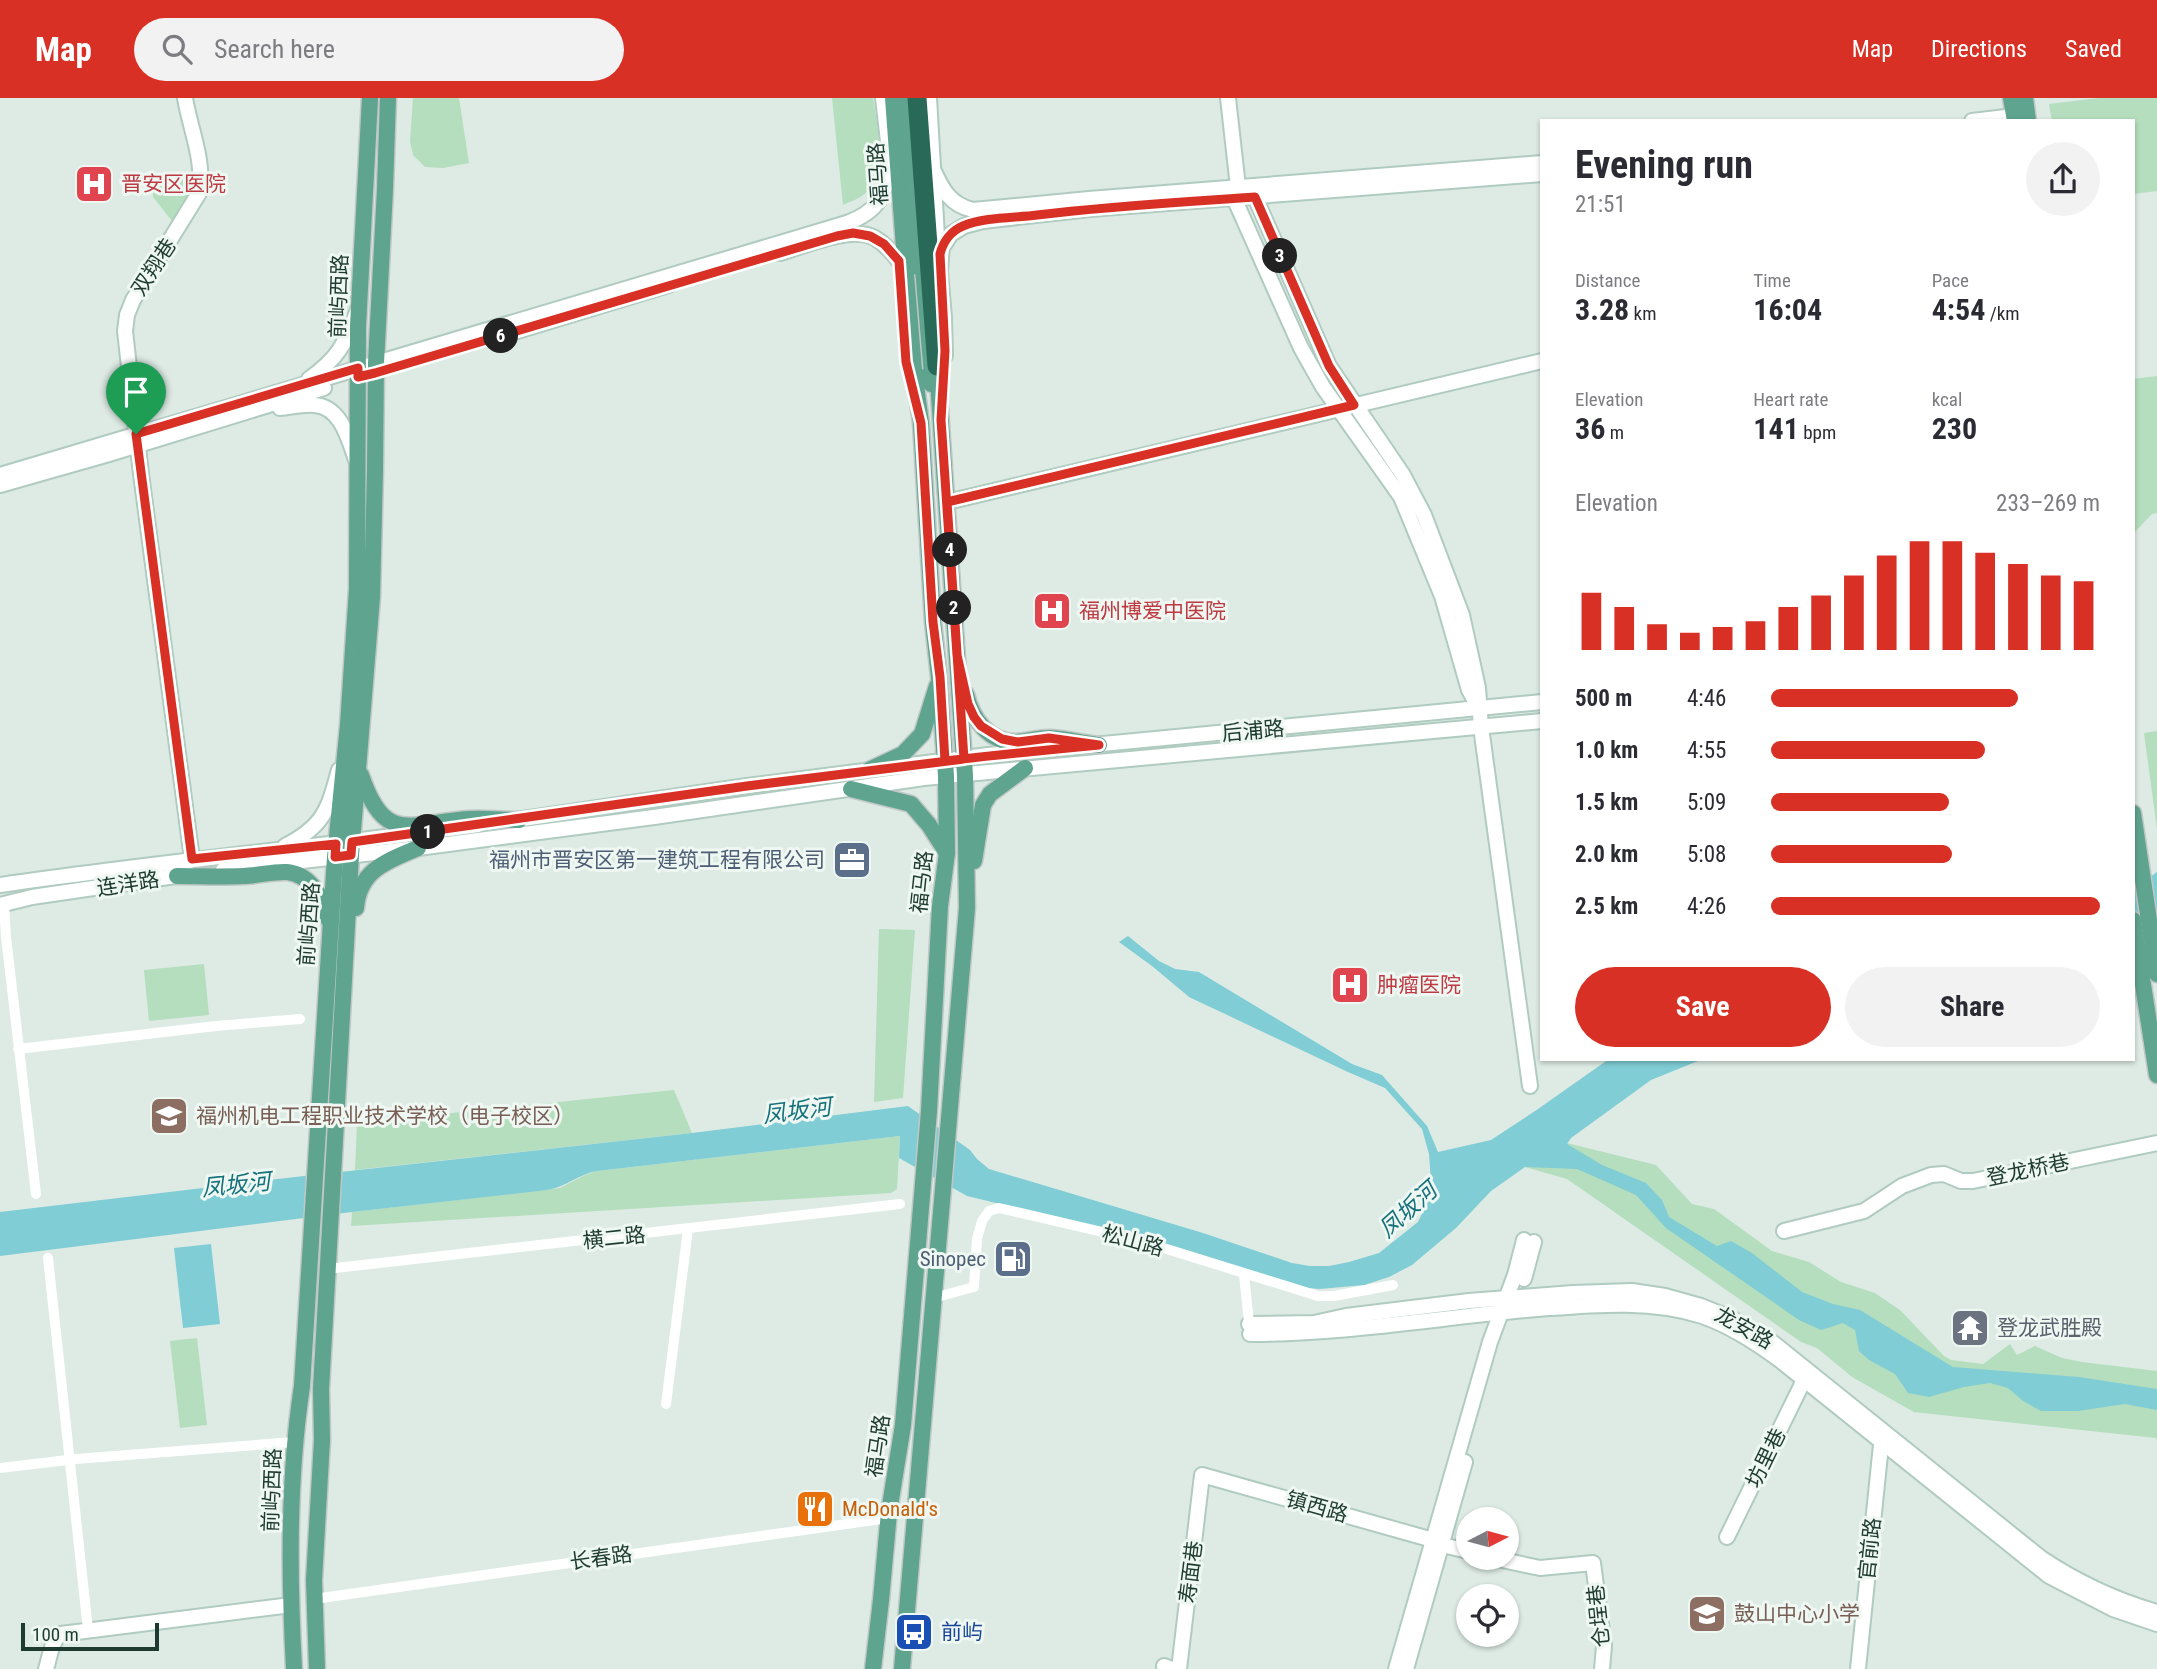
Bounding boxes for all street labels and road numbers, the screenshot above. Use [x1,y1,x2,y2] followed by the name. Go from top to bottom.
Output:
[864,142,892,206] street label: 福马路
[127,234,181,300] street label: 双翔巷
[326,254,352,338] street label: 前屿西路
[1221,716,1285,746] street label: 后浦路
[907,849,937,915] street label: 福马路
[95,867,161,901] street label: 连洋路
[294,881,324,967] street label: 前屿西路
[1984,1150,2072,1190] street label: 登龙桥巷
[1099,1221,1167,1261] street label: 松山路
[581,1223,647,1253] street label: 横二路
[1711,1302,1777,1354] street label: 龙安路
[862,1413,894,1479] street label: 福马路
[1741,1424,1791,1492] street label: 坊里巷
[259,1448,285,1532] street label: 前屿西路
[1283,1487,1351,1527] street label: 镇西路
[1855,1516,1885,1582] street label: 官前路
[1175,1539,1207,1605] street label: 寿面巷
[568,1542,634,1574] street label: 长春路
[1584,1583,1614,1649] street label: 仓埕巷

